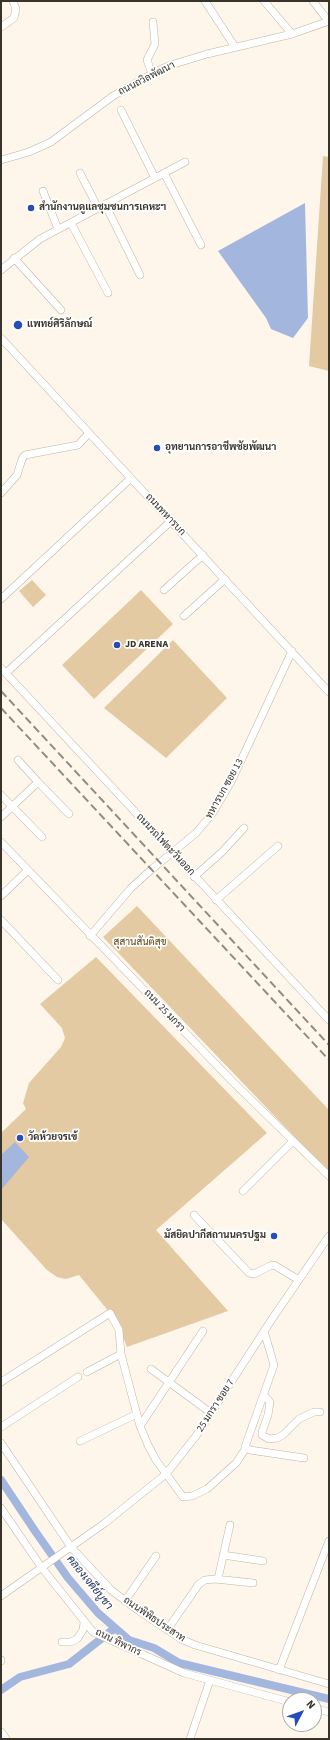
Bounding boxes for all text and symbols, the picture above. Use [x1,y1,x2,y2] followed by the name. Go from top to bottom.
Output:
[117,60,177,98] street label: ถนนถวิลพัฒนา
[39,202,166,214] place label: สำนักงานดูแลชุมชนการเคหะฯ
[26,203,36,213] marker: สำนักงานดูแลชุมชนการเคหะฯ
[12,319,24,331] marker: แพทย์ศิริลักษณ์
[27,319,92,331] place label: แพทย์ศิริลักษณ์
[165,442,276,454] place label: อุทยานการอาชีพชัยพัฒนา
[152,443,162,453] marker: อุทยานการอาชีพชัยพัฒนา
[142,491,188,539] street label: ถนนทหารบก
[125,639,168,651] place label: JD ARENA
[112,640,122,650] marker: JD ARENA
[204,757,246,821] street label: ทหารบก ซอย 13
[133,811,197,879] street label: ถนนรถไฟตะวันออก
[114,937,166,949] park label: สุสานสันติสุข
[141,987,187,1035] street label: ถนน 25 มกรา
[28,1132,77,1144] place label: วัดห้วยจรเข้
[15,1133,25,1143] marker: วัดห้วยจรเข้
[164,1230,266,1242] place label: มัสยิดปากีสถานนครปฐม
[269,1231,279,1241] marker: มัสยิดปากีสถานนครปฐม
[195,1377,237,1435] street label: 25 มกรา ซอย 7
[63,1553,115,1613] water label: คลองเจดีย์บูชา
[121,1595,187,1645] street label: ถนนพิพิธประสาท
[93,1627,143,1659] street label: ถนน ทิพากร
[282,1692,322,1732] north arrow
[303,1697,319,1712] text: N

